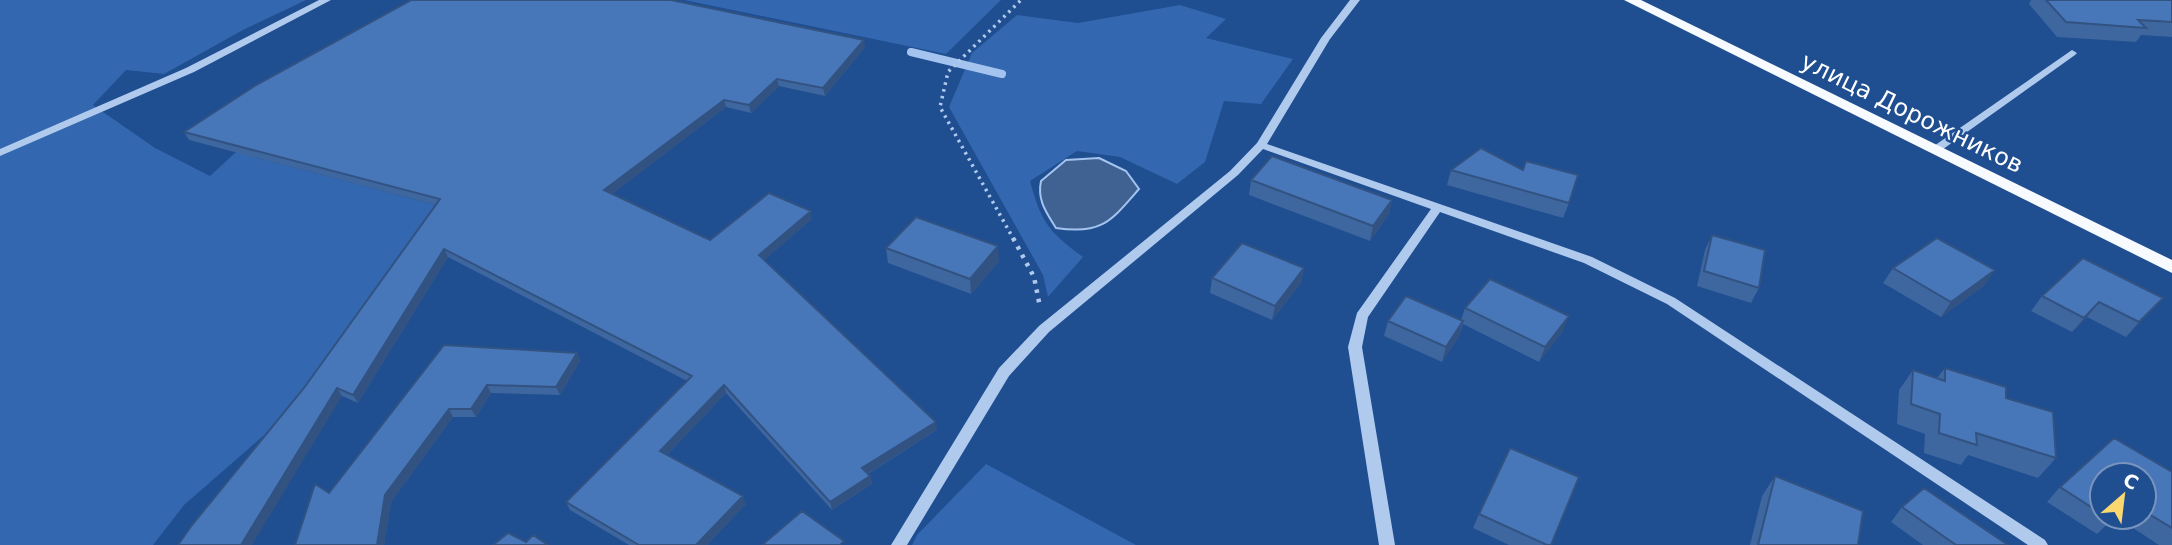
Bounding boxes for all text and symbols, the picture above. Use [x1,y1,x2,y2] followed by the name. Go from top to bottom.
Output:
[1796,47,2028,179] street label: улица Дорожников
[2088,461,2158,531] north arrow
[2120,468,2142,494] text: С

